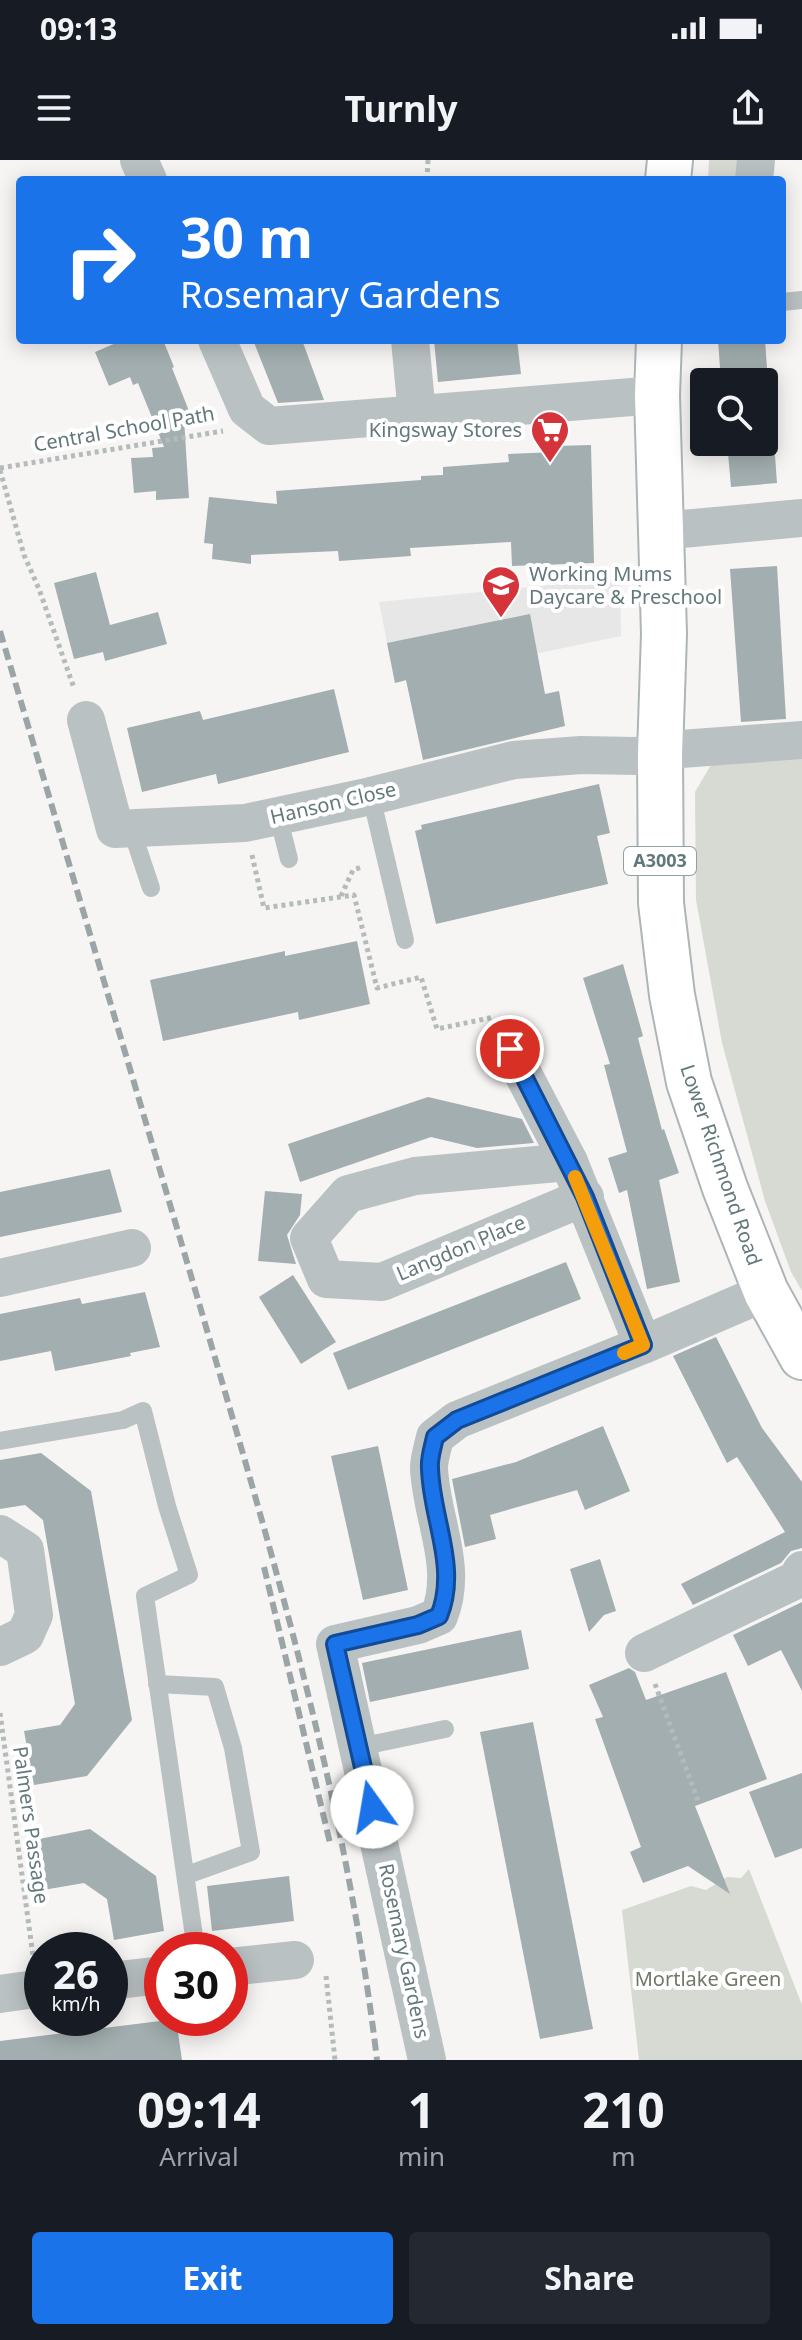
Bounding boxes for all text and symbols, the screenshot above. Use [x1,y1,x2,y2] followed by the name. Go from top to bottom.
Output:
[40,8,117,49] text: 09:13
[344,84,458,133] text: Turnly
[32,86,76,130] icon: menu
[726,86,770,130] icon: share
[180,198,313,274] text: 30 m
[48,208,152,312] icon: right
[180,270,501,319] text: Rosemary Gardens
[690,368,778,456] map controls
[690,368,778,456] button: search
[31,399,217,458] street label: Central School Path
[529,409,571,464] supermarket icon: Kingsway Stores
[369,416,522,443] place label: Kingsway Stores
[529,560,722,610] place label: Working Mums Daycare & Preschool
[480,564,522,619] school or university icon: Working Mums Daycare & Preschool
[267,775,398,830] street label: Hanson Close
[624,847,696,875] road number: A3003
[476,1015,544,1083] pin
[488,1027,532,1071] icon: arrive
[674,1061,769,1269] street label: Lower Richmond Road
[392,1208,529,1287] street label: Langdon Place
[7,1744,56,1905] street label: Palmers Passage
[330,1765,414,1849] position arrow
[373,1861,436,2041] street label: Rosemary Gardens
[144,1932,248,2036] speed limit sign: 30
[53,1946,99,2001] text: 26
[635,1965,781,1992] park label: Mortlake Green
[51,1990,101,2017] text: km/h
[137,2077,261,2142] text: 09:14
[408,2077,435,2142] text: 1
[582,2077,665,2142] text: 210
[159,2138,239,2174] text: Arrival
[398,2138,445,2174] text: min
[611,2138,636,2174] text: m
[32,2232,393,2324] button: Exit
[409,2232,770,2324] button: Share

